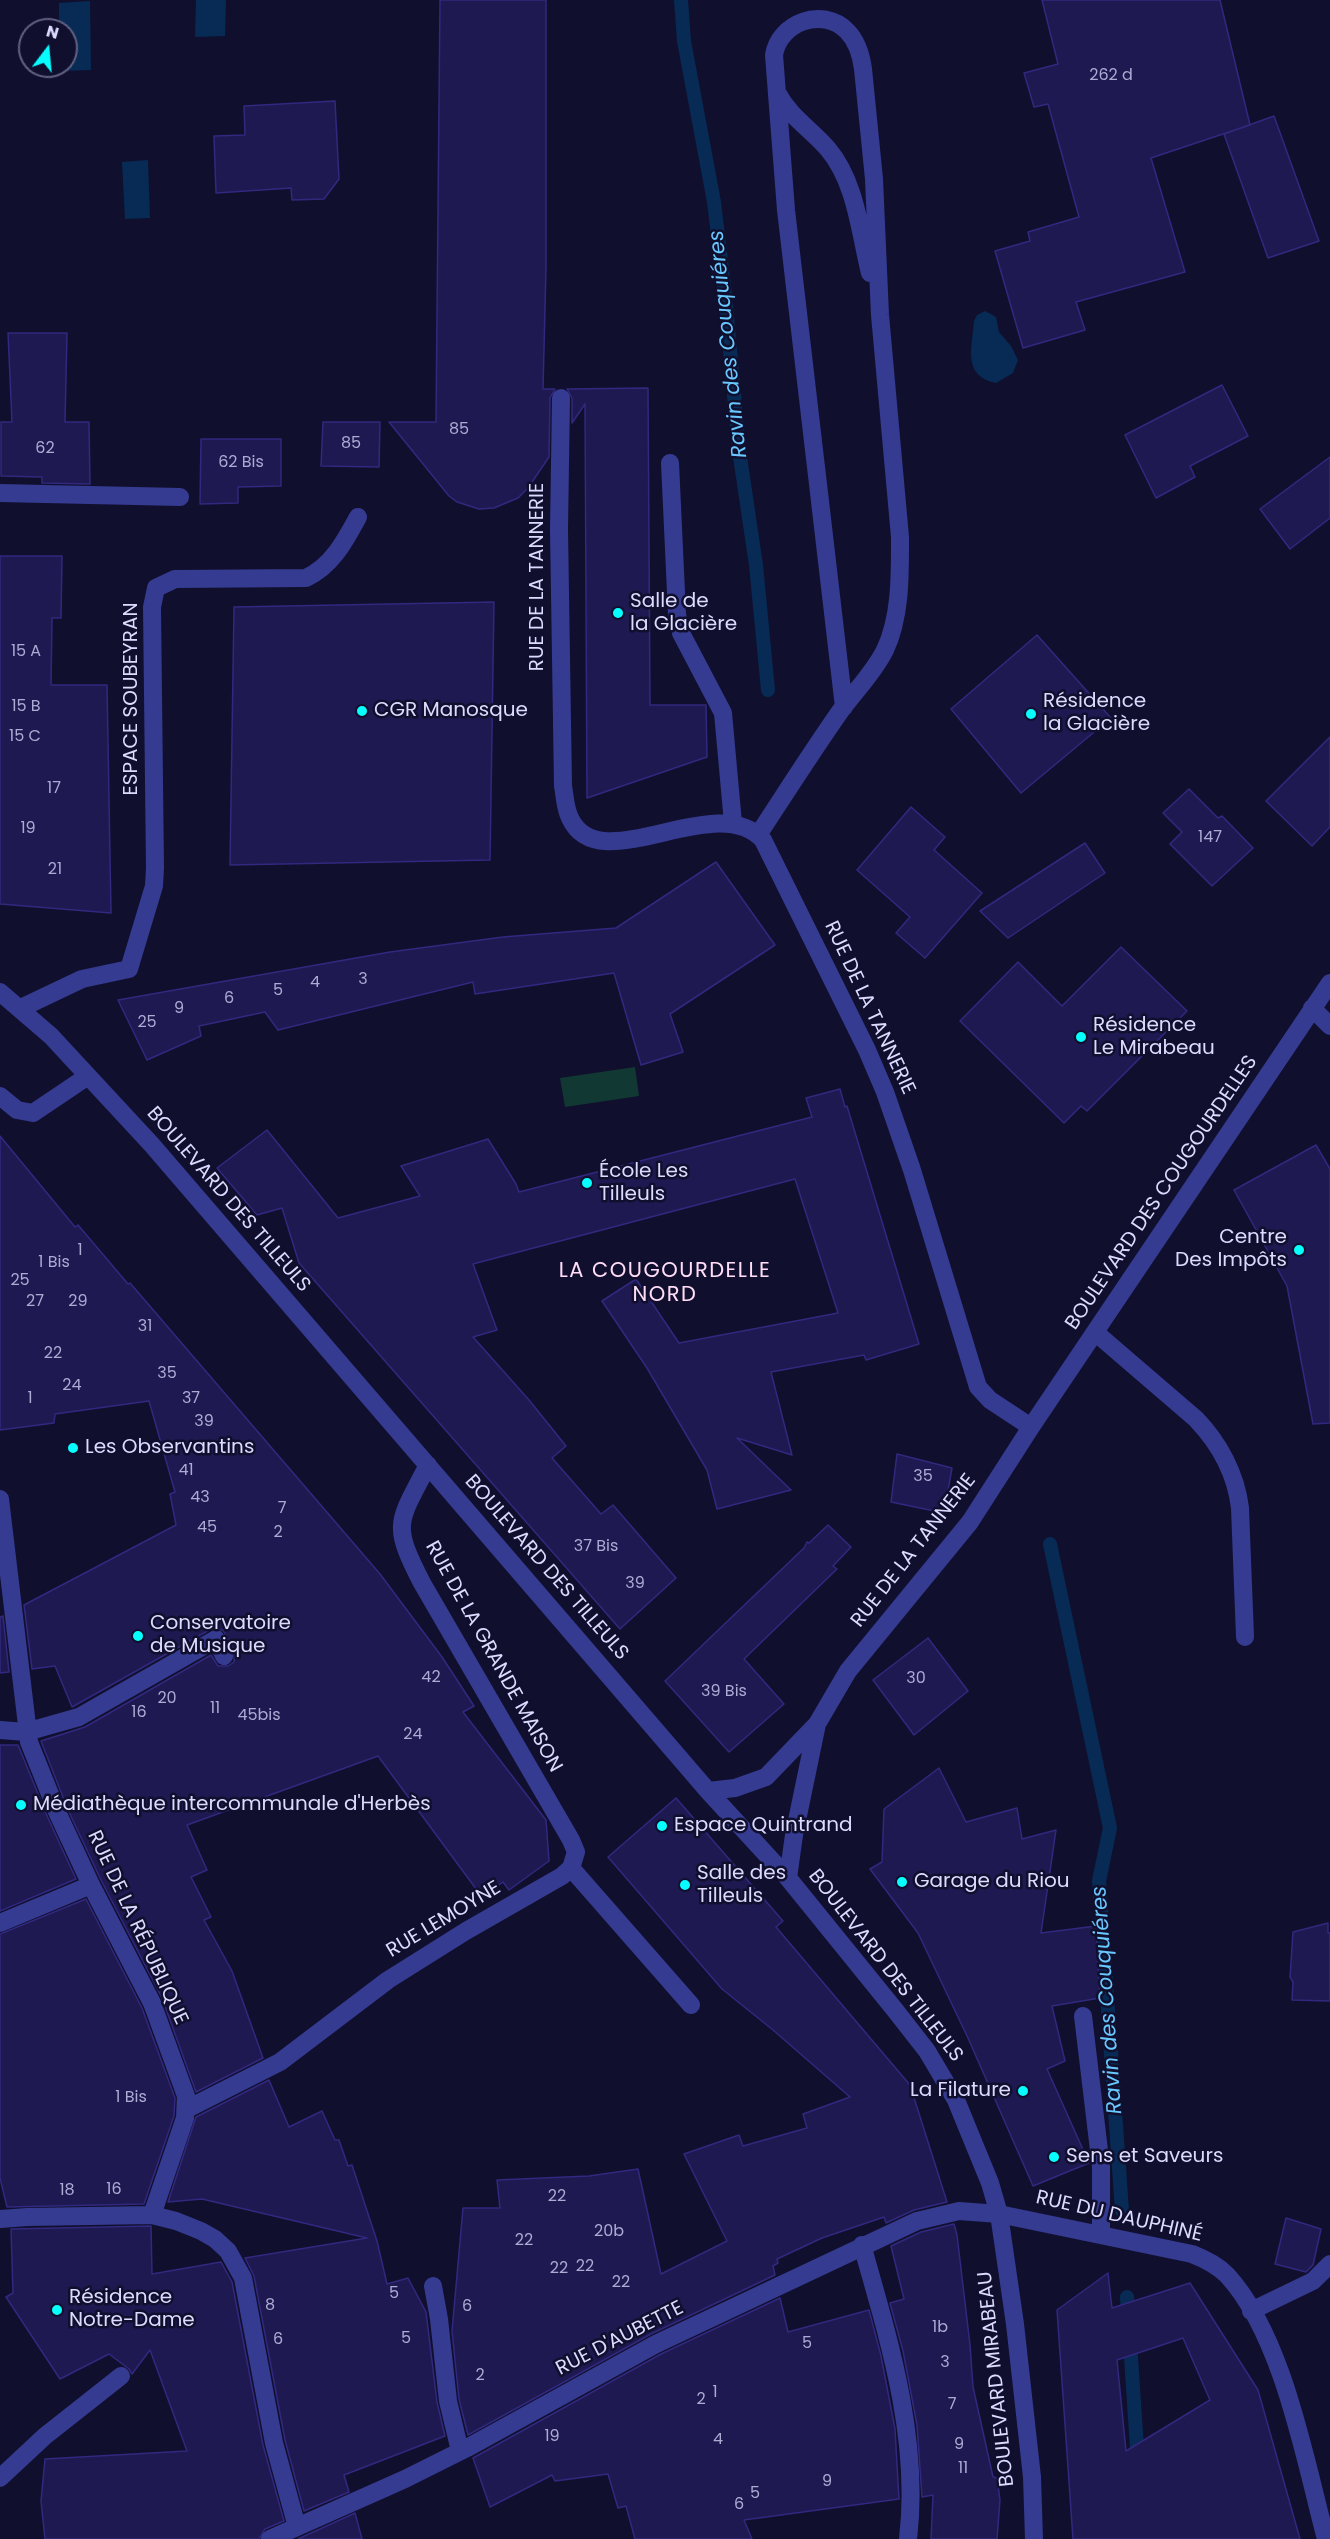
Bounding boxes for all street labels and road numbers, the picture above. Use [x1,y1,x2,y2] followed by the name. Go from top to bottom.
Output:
[526,483,550,671] street label: RUE DE LA TANNERIE
[120,603,144,795] street label: ESPACE SOUBEYRAN
[818,918,920,1098] street label: RUE DE LA TANNERIE
[1061,1051,1263,1335] street label: BOULEVARD DES COUGOURDELLES
[141,1102,315,1298] street label: BOULEVARD DES TILLEULS
[847,1469,981,1633] street label: RUE DE LA TANNERIE
[459,1470,633,1666] street label: BOULEVARD DES TILLEULS
[419,1537,567,1777] street label: RUE DE LA GRANDE MAISON
[81,1827,193,2029] street label: RUE DE LA RÉPUBLIQUE
[802,1865,968,2067] street label: BOULEVARD DES TILLEULS
[382,1876,506,1964] street label: RUE LEMOYNE
[1033,2186,1205,2248] street label: RUE DU DAUPHINÉ
[974,2270,1020,2488] street label: BOULEVARD MIRABEAU
[552,2297,688,2381] street label: RUE D'AUBETTE

